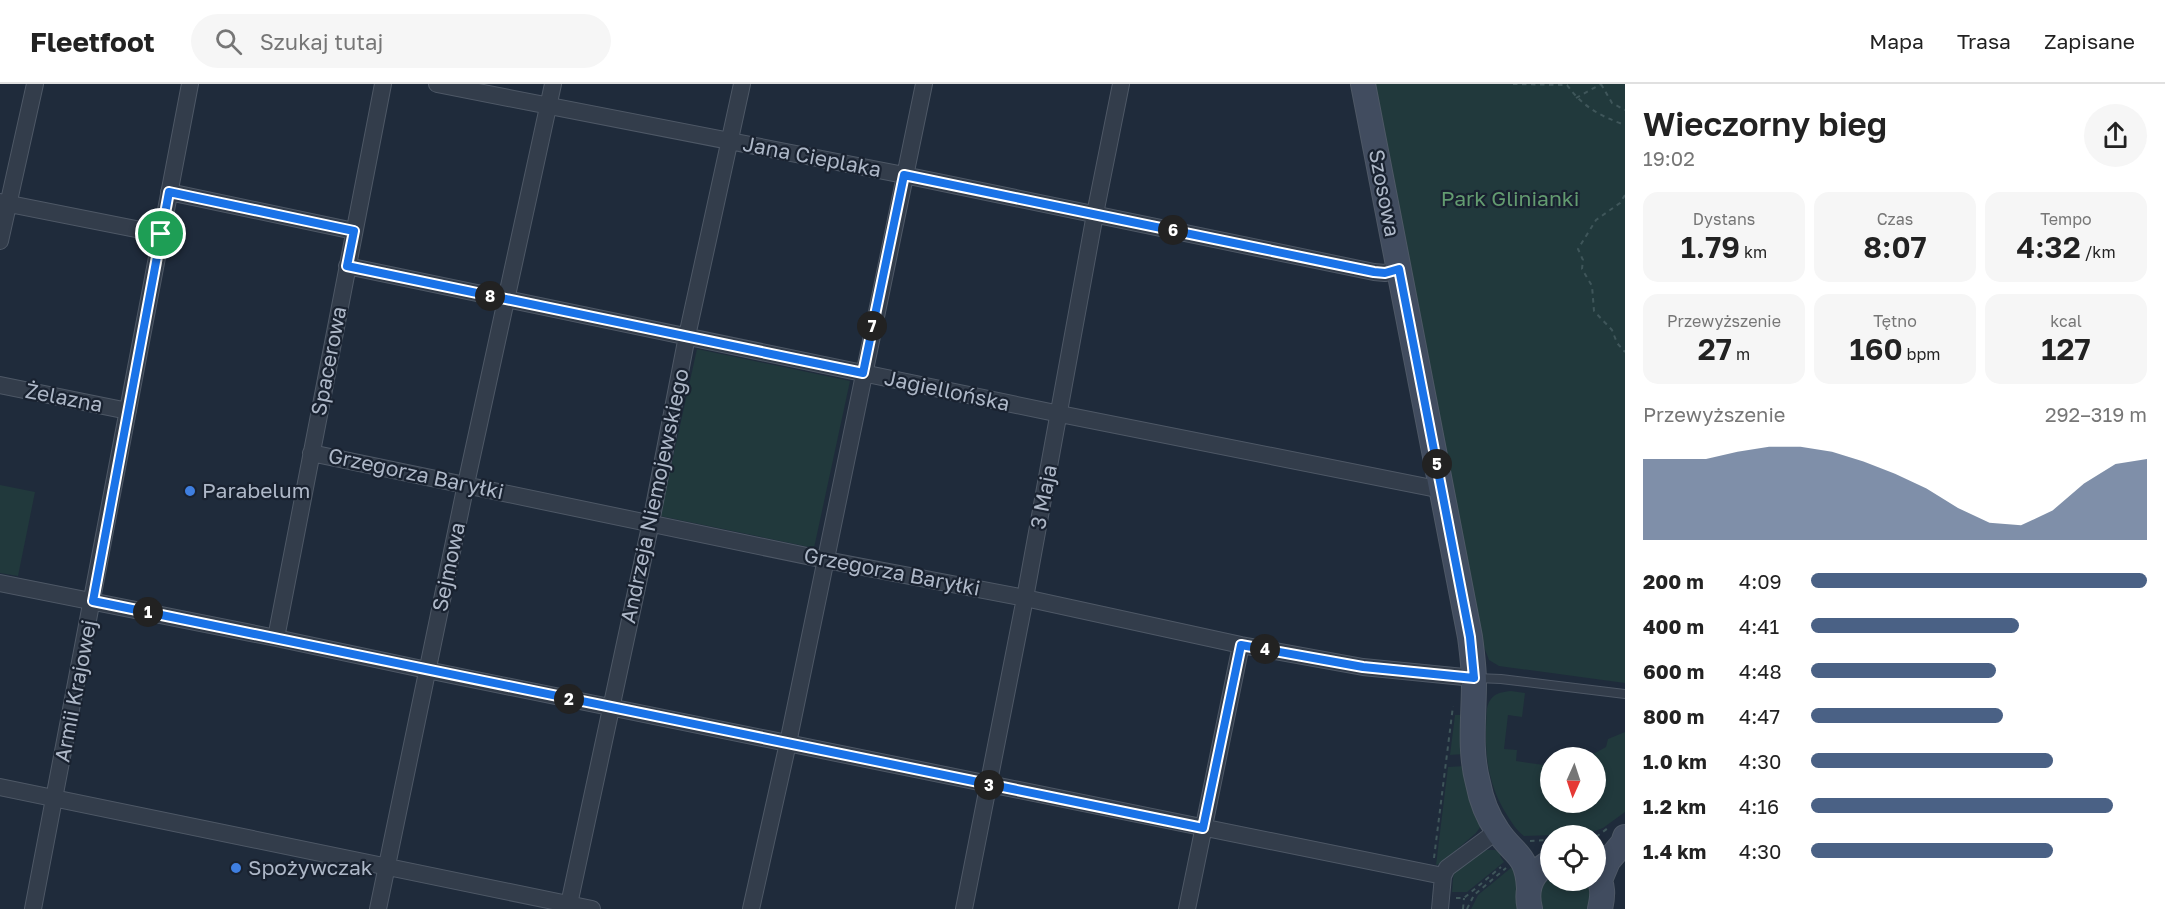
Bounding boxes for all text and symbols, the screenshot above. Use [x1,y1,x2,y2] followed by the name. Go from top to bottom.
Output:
[191,14,611,68] search box
[30,25,155,58] text: Fleetfoot
[212,25,245,58] icon: search
[260,28,383,55] text: Szukaj tutaj
[1869,28,1924,54] text: Mapa
[1957,28,2011,54] text: Trasa
[2044,28,2135,54] text: Zapisane
[1643,104,1887,143] text: Wieczorny bieg
[2084,104,2147,167] button: share
[741,130,884,182] street label: Jana Cieplaka
[1643,146,1695,170] text: 19:02
[1364,147,1406,239] street label: Szosowa
[1441,185,1579,211] park label: Park Glinianki
[135,208,186,259] pin
[1693,209,1755,229] text: Dystans
[1877,209,1913,229] text: Czas
[2040,209,2092,229] text: Tempo
[1158,215,1188,245] pin: 6
[144,217,177,250] icon: arrive
[1168,220,1178,240] text: 6
[1681,229,1740,265] text: 1.79
[1863,229,1927,265] text: 8:07
[2016,229,2081,265] text: 4:32
[1740,242,1767,262] text: km
[2081,242,2116,262] text: /km
[475,281,505,311] pin: 8
[485,286,495,306] text: 8
[305,304,351,418] street label: Spacerowa
[857,311,887,341] pin: 7
[1667,311,1781,331] text: Przewyższenie
[1873,311,1917,331] text: Tętno
[2050,311,2082,331] text: kcal
[868,316,876,336] text: 7
[1698,331,1732,367] text: 27
[1850,331,1903,367] text: 160
[2041,331,2091,367] text: 127
[1732,344,1750,364] text: m
[1903,344,1940,364] text: bpm
[882,364,1012,416] street label: Jagiellońska
[614,366,694,626] street label: Andrzeja Niemojewskiego
[23,377,105,417] street label: Żelazna
[1643,402,1785,426] text: Przewyższenie
[2045,402,2147,426] text: 292–319 m
[326,442,506,504] street label: Grzegorza Baryłki
[1422,449,1452,479] pin: 5
[1432,454,1442,474] text: 5
[1024,462,1062,531] street label: 3 Maja
[202,477,310,503] place label: Parabelum
[183,484,197,498] marker: Parabelum
[426,520,470,614] street label: Sejmowa
[802,541,983,601] street label: Grzegorza Baryłki
[1643,569,1704,593] text: 200 m
[1739,569,1782,593] text: 4:09
[133,597,163,627] pin: 1
[144,602,152,622] text: 1
[1643,614,1704,638] text: 400 m
[1739,614,1779,638] text: 4:41
[48,617,102,764] street label: Armii Krajowej
[1250,634,1280,664] pin: 4
[1260,639,1270,659] text: 4
[1643,659,1704,683] text: 600 m
[1739,659,1782,683] text: 4:48
[554,684,584,714] pin: 2
[564,689,574,709] text: 2
[1643,704,1704,728] text: 800 m
[1739,704,1780,728] text: 4:47
[1540,747,1606,813] north arrow
[1540,747,1606,891] map controls
[1643,749,1707,773] text: 1.0 km
[1739,749,1781,773] text: 4:30
[974,770,1004,800] pin: 3
[984,775,994,795] text: 3
[1643,794,1706,818] text: 1.2 km
[1739,794,1779,818] text: 4:16
[1540,825,1606,891] button: locate
[1643,839,1706,863] text: 1.4 km
[1739,839,1781,863] text: 4:30
[248,854,373,880] place label: Spożywczak
[229,861,243,875] marker: Spożywczak

